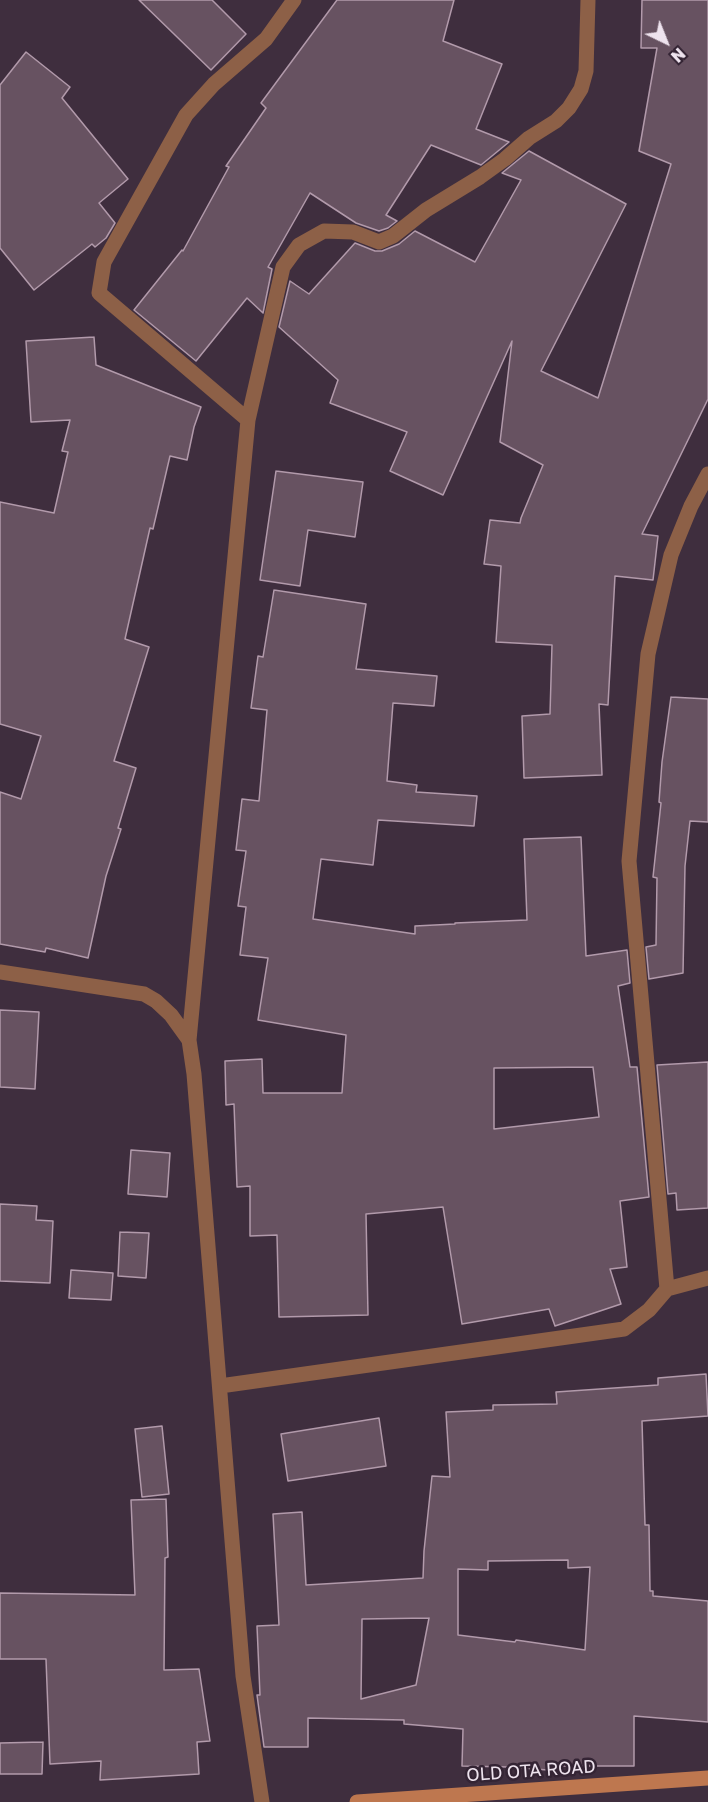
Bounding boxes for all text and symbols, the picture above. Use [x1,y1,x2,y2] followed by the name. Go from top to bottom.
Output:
[636,12,696,72] north arrow
[667,44,690,67] text: N
[466,1756,596,1786] street label: OLD OTA ROAD

